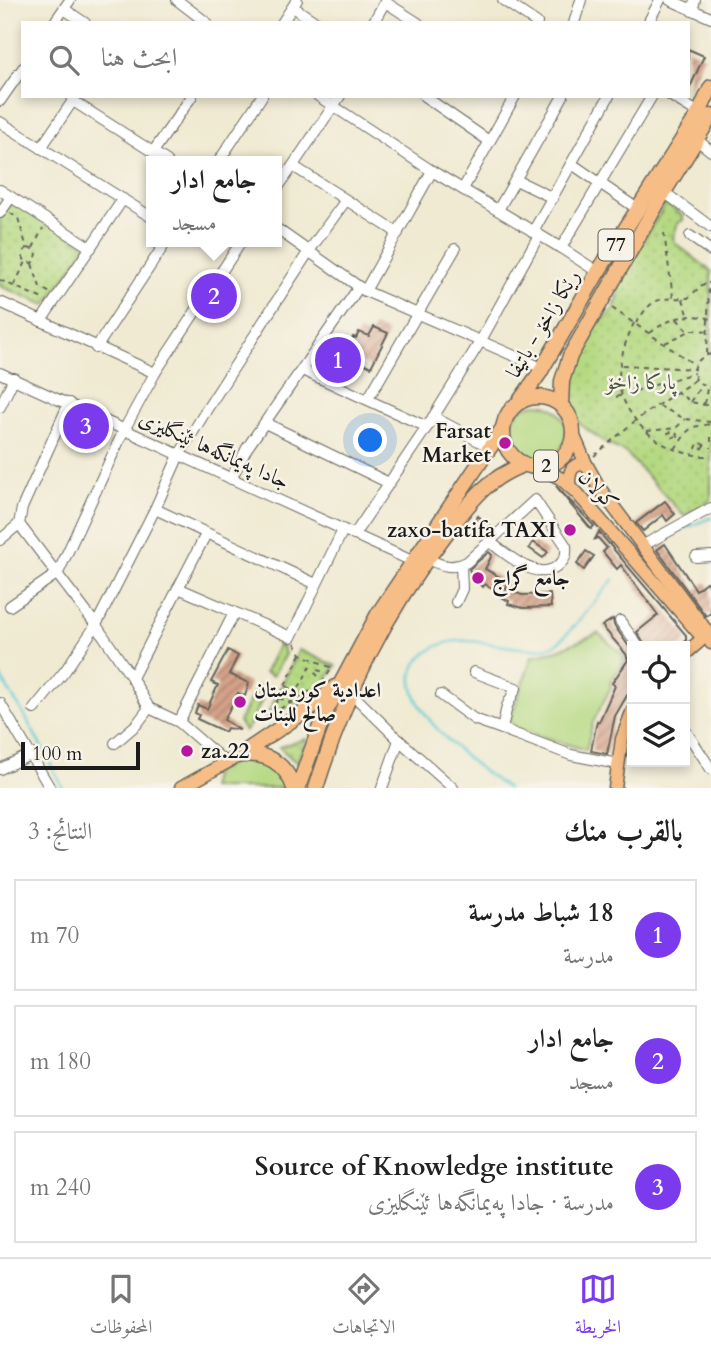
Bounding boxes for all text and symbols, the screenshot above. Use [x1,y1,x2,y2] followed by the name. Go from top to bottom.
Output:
[21,21,690,98] search box
[101,40,177,75] text: ابحث هنا
[45,41,83,79] icon: search
[146,156,282,247] popup
[172,162,256,197] text: جامع ادار
[172,207,217,238] text: مسجد
[598,230,634,260] road number: 77
[499,264,587,384] street label: رێکا زاخۆ - باتیفا
[191,270,237,322] pin: 2
[315,334,361,386] pin: 1
[604,368,677,397] park label: پارکا زاخۆ
[63,400,109,452] pin: 3
[134,404,294,496] street label: جادا په‌يمانگه‌ها ئێنگليزى
[422,417,492,470] place label: Farsat Market
[353,423,387,457] your location
[497,435,513,451] marker: Farsat Market
[534,450,558,481] road number: 2
[571,463,625,517] street label: كولان
[387,516,556,545] place label: zaxo-batifa TAXI
[562,522,578,538] marker: zaxo-batifa TAXI
[492,564,570,597] place label: جامع گراج
[470,570,486,586] marker: جامع گراج
[627,641,690,767] map controls
[627,641,690,704] button: locate
[254,676,381,732] place label: اعدادية كوردستان صالح للبنات
[232,694,248,710] marker: اعدادية كوردستان صالح للبنات
[627,704,690,767] button: layers
[201,737,250,766] place label: za.22
[21,739,140,771] scale bar
[32,741,82,767] text: 100 m
[179,743,195,759] marker: za.22
[564,811,683,852] text: بالقرب منك
[28,816,92,847] text: النتائج: 3
[468,895,614,930] text: 18 شباط مدرسة
[30,920,79,951] text: 70 m
[652,920,664,951] text: 1
[563,940,614,971] text: مدرسة
[529,1021,614,1056] text: جامع ادار
[30,1046,91,1077] text: 180 m
[652,1046,664,1077] text: 2
[569,1066,614,1097] text: مسجد
[255,1149,614,1184] text: Source of Knowledge institute
[30,1172,91,1203] text: 240 m
[652,1172,664,1203] text: 3
[368,1187,614,1218] text: مدرسة · جادا په‌يمانگه‌ها ئێنگليزى
[90,1270,152,1345] tab: المحفوظات
[332,1270,395,1345] tab: الاتجاهات
[575,1270,621,1345] tab: الخريطة

